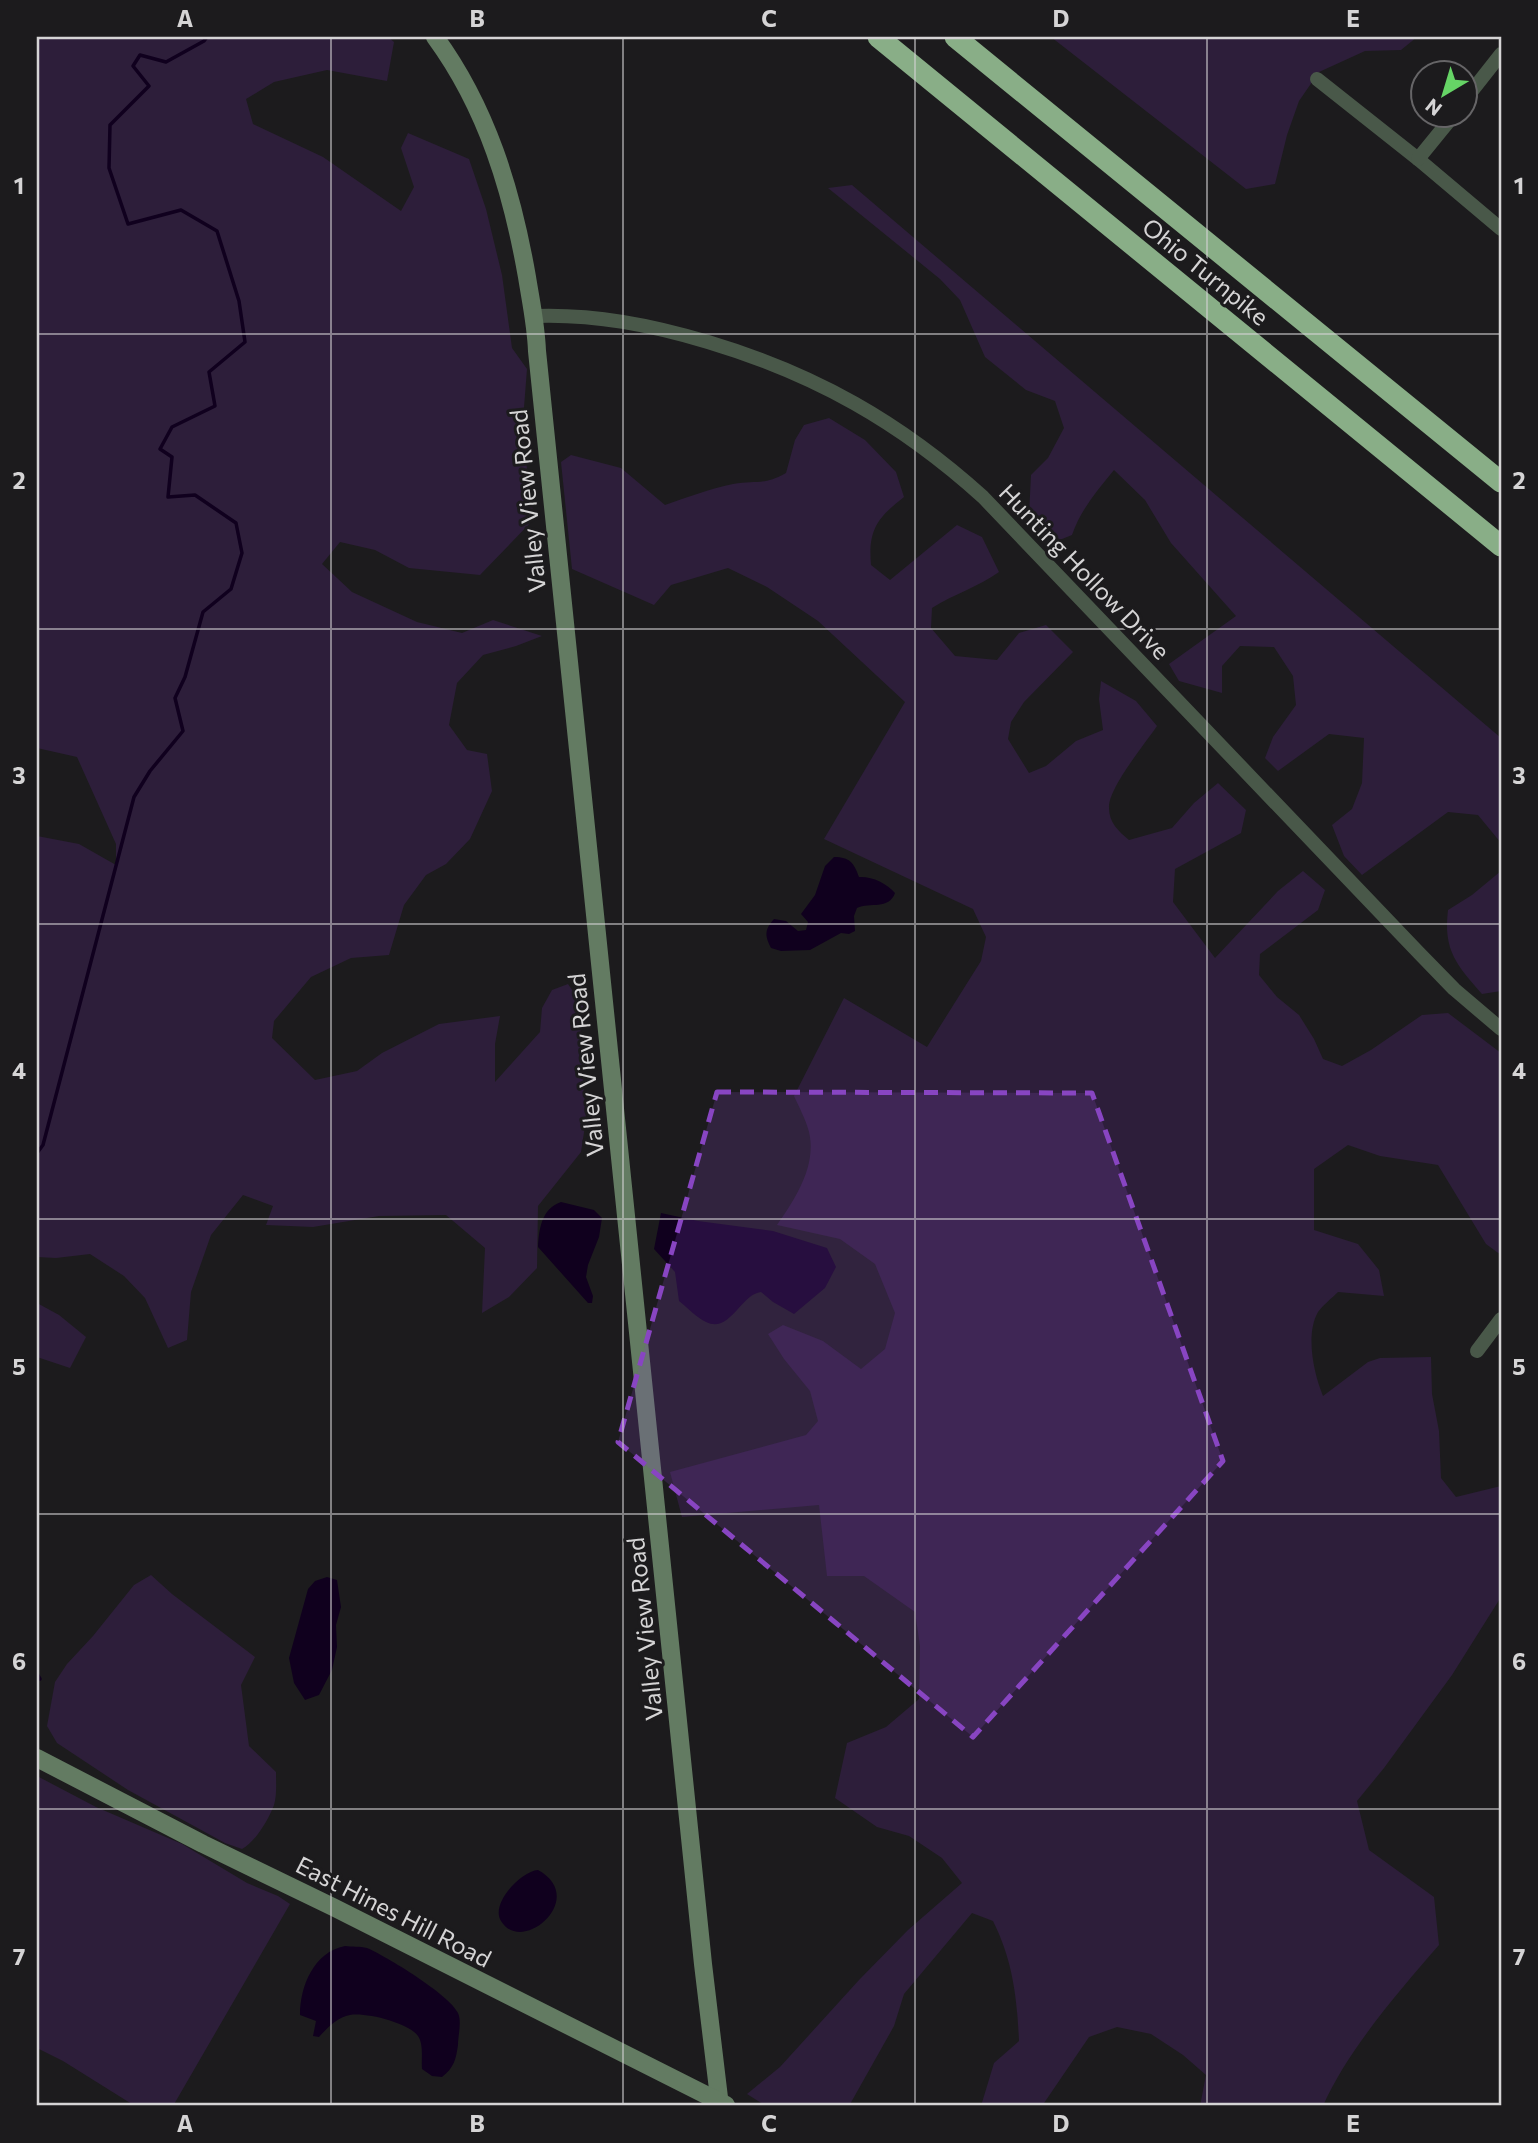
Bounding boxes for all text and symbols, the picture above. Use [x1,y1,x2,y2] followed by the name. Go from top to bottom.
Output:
[177,4,194,32] text: A
[469,4,485,32] text: B
[761,4,777,32] text: C
[1053,4,1070,32] text: D
[1346,4,1360,32] text: E
[1408,60,1478,130] north arrow
[1421,94,1446,121] text: N
[14,171,24,199] text: 1
[1514,171,1524,199] text: 1
[1137,211,1275,331] street label: Ohio Turnpike
[503,408,551,594] street label: Valley View Road
[12,466,26,494] text: 2
[1512,466,1526,494] text: 2
[994,477,1176,665] street label: Hunting Hollow Drive
[12,761,26,789] text: 3
[1512,761,1526,789] text: 3
[561,972,609,1158] street label: Valley View Road
[12,1056,26,1084] text: 4
[1512,1056,1526,1084] text: 4
[12,1352,26,1380] text: 5
[1512,1352,1526,1380] text: 5
[620,1536,668,1722] street label: Valley View Road
[12,1647,26,1675] text: 6
[1512,1647,1526,1675] text: 6
[292,1849,496,1973] street label: East Hines Hill Road
[13,1942,25,1970] text: 7
[1513,1942,1525,1970] text: 7
[177,2109,194,2137] text: A
[469,2109,485,2137] text: B
[761,2109,777,2137] text: C
[1053,2109,1070,2137] text: D
[1346,2109,1360,2137] text: E

